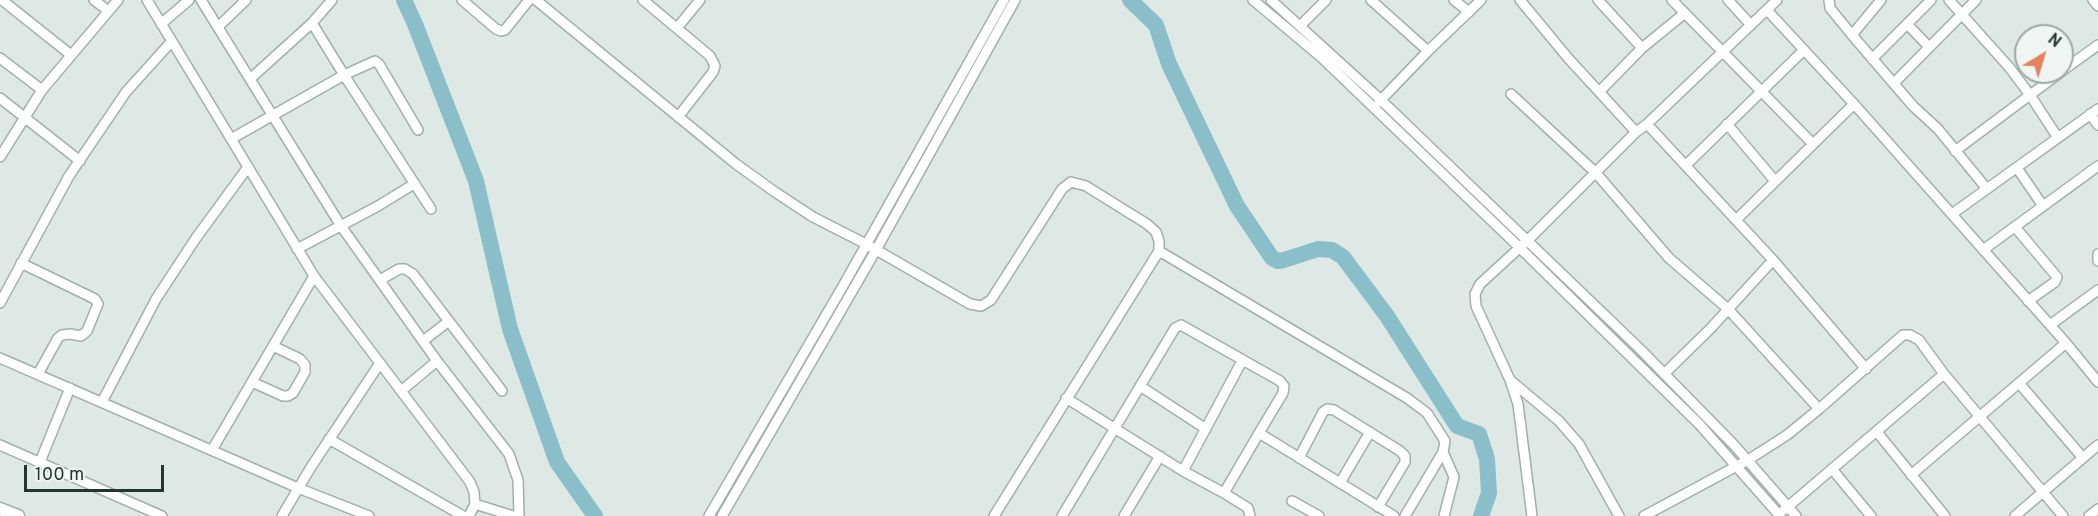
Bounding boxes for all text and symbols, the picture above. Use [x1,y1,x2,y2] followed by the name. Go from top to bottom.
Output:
[2014,24,2074,84] north arrow
[2043,30,2065,53] text: N
[27,453,166,491] scale bar
[35,464,84,487] text: 100 m

